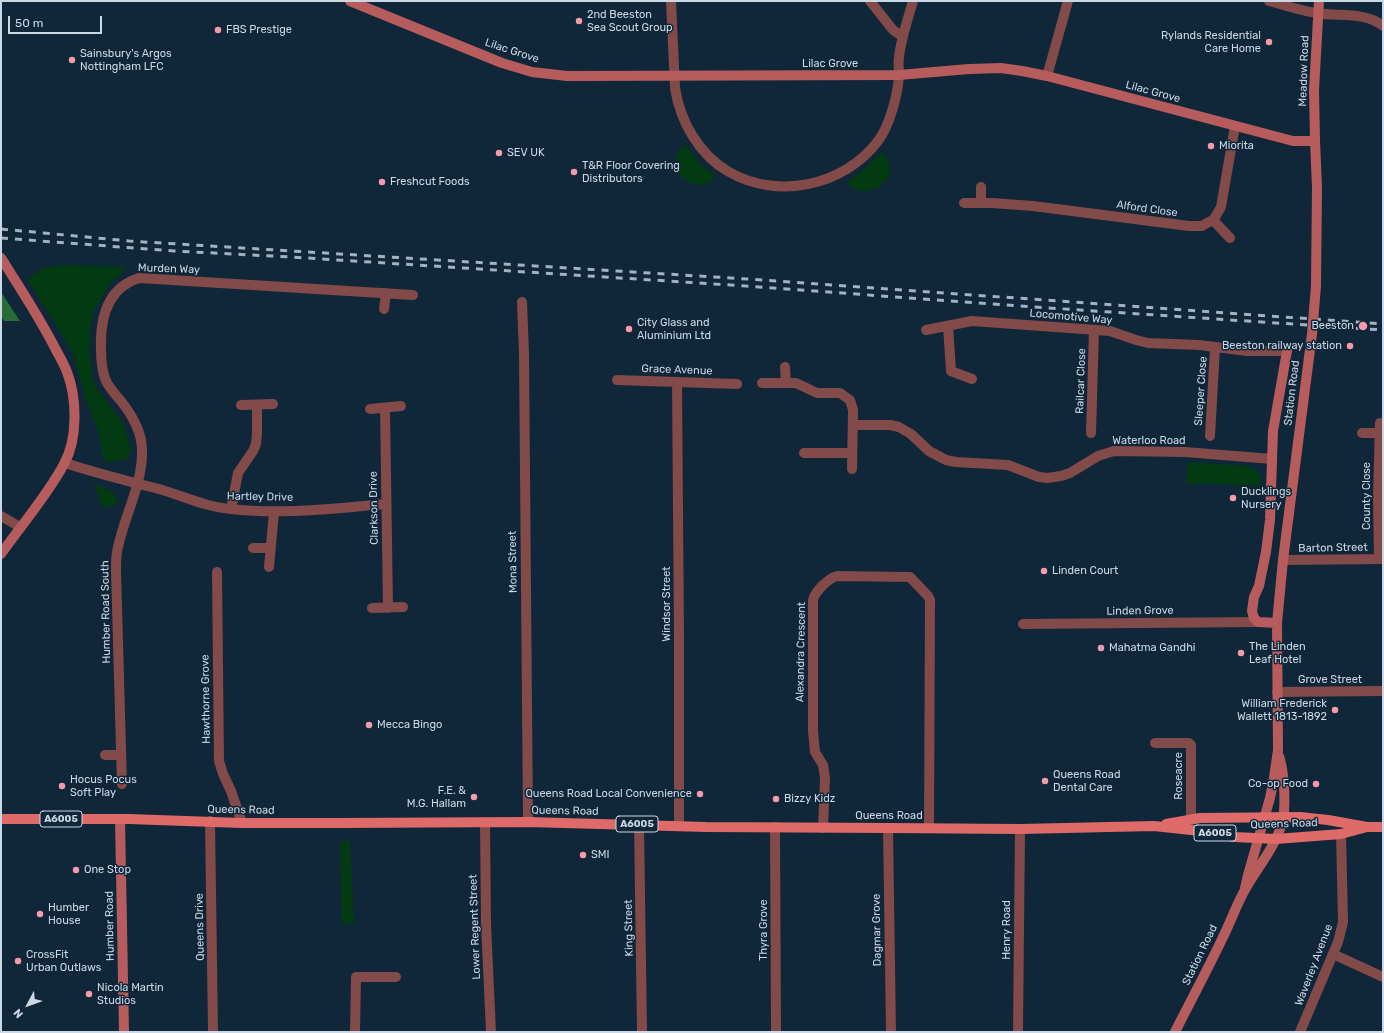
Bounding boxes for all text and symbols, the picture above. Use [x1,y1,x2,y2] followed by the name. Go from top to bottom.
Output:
[10,8,104,34] scale bar
[587,8,673,34] place label: 2nd Beeston Sea Scout Group
[15,16,43,30] text: 50 m
[574,16,584,26] marker: 2nd Beeston Sea Scout Group
[226,23,292,37] place label: FBS Prestige
[213,25,223,35] marker: FBS Prestige
[1161,29,1261,55] place label: Rylands Residential Care Home
[1296,35,1312,107] street label: Meadow Road
[483,36,541,66] street label: Lilac Grove
[1264,37,1274,47] marker: Rylands Residential Care Home
[80,47,172,73] place label: Sainsbury's Argos Nottingham LFC
[67,55,77,65] marker: Sainsbury's Argos Nottingham LFC
[802,57,858,71] street label: Lilac Grove
[1124,78,1182,106] street label: Lilac Grove
[1219,139,1254,153] place label: Miorita
[1206,141,1216,151] marker: Miorita
[507,146,545,160] place label: SEV UK
[494,148,504,158] marker: SEV UK
[582,159,680,185] place label: T&R Floor Covering Distributors
[569,167,579,177] marker: T&R Floor Covering Distributors
[390,175,470,189] place label: Freshcut Foods
[377,177,387,187] marker: Freshcut Foods
[1115,198,1179,220] street label: Alford Close
[138,261,200,277] street label: Murden Way
[1029,307,1113,327] street label: Locomotive Way
[637,316,711,342] place label: City Glass and Aluminium Ltd
[1311,319,1354,333] place label: Beeston
[1357,320,1369,332] marker: Beeston
[624,324,634,334] marker: City Glass and Aluminium Ltd
[1222,339,1342,353] place label: Beeston railway station
[1345,341,1355,351] marker: Beeston railway station
[1073,348,1089,414] street label: Railcar Close
[1192,356,1210,426] street label: Sleeper Close
[1281,360,1303,426] street label: Station Road
[641,362,713,378] street label: Grace Avenue
[1112,434,1186,448] street label: Waterloo Road
[1360,462,1374,530] street label: County Close
[367,471,381,545] street label: Clarkson Drive
[1241,485,1291,511] place label: Ducklings Nursery
[227,490,293,504] street label: Hartley Drive
[1228,493,1238,503] marker: Ducklings Nursery
[506,531,520,593] street label: Mona Street
[1298,541,1368,555] street label: Barton Street
[98,560,114,664] street label: Humber Road South
[1052,564,1118,578] place label: Linden Court
[660,566,674,642] street label: Windsor Street
[1039,566,1049,576] marker: Linden Court
[794,602,808,702] street label: Alexandra Crescent
[1106,604,1174,618] street label: Linden Grove
[1249,640,1306,666] place label: The Linden Leaf Hotel
[1109,641,1196,655] place label: Mahatma Gandhi
[1096,643,1106,653] marker: Mahatma Gandhi
[1236,648,1246,658] marker: The Linden Leaf Hotel
[199,654,213,744] street label: Hawthorne Grove
[1298,673,1362,687] street label: Grove Street
[1237,697,1327,723] place label: William Frederick Wallett 1813-1892
[1330,705,1340,715] marker: William Frederick Wallett 1813-1892
[377,718,442,732] place label: Mecca Bingo
[364,720,374,730] marker: Mecca Bingo
[1172,752,1186,800] street label: Roseacre
[1053,768,1120,794] place label: Queens Road Dental Care
[70,773,137,799] place label: Hocus Pocus Soft Play
[1040,776,1050,786] marker: Queens Road Dental Care
[1248,777,1308,791] place label: Co-op Food
[1311,779,1321,789] marker: Co-op Food
[57,781,67,791] marker: Hocus Pocus Soft Play
[407,784,466,810] place label: F.E. & M.G. Hallam
[525,787,692,801] place label: Queens Road Local Convenience
[695,789,705,799] marker: Queens Road Local Convenience
[469,792,479,802] marker: F.E. & M.G. Hallam
[784,792,835,806] place label: Bizzy Kidz
[771,794,781,804] marker: Bizzy Kidz
[207,803,275,817] street label: Queens Road
[531,804,599,818] street label: Queens Road
[855,809,923,823] street label: Queens Road
[40,811,82,827] road number: A6005
[616,816,658,832] road number: A6005
[1250,816,1318,832] street label: Queens Road
[1194,825,1236,841] road number: A6005
[591,848,610,862] place label: SMI
[578,850,588,860] marker: SMI
[84,863,131,877] place label: One Stop
[71,865,81,875] marker: One Stop
[467,874,483,980] street label: Lower Regent Street
[103,891,117,961] street label: Humber Road
[193,893,207,961] street label: Queens Drive
[870,894,884,966] street label: Dagmar Grove
[622,899,636,957] street label: King Street
[757,899,771,961] street label: Thyra Grove
[1000,900,1014,960] street label: Henry Road
[48,901,89,927] place label: Humber House
[35,909,45,919] marker: Humber House
[1292,922,1336,1008] street label: Waverley Avenue
[1180,923,1220,987] street label: Station Road
[26,948,101,974] place label: CrossFit Urban Outlaws
[13,956,23,966] marker: CrossFit Urban Outlaws
[97,981,164,1007] place label: Nicola Martin Studios
[8,985,48,1025] north arrow
[84,989,94,999] marker: Nicola Martin Studios
[11,1006,26,1020] text: N

